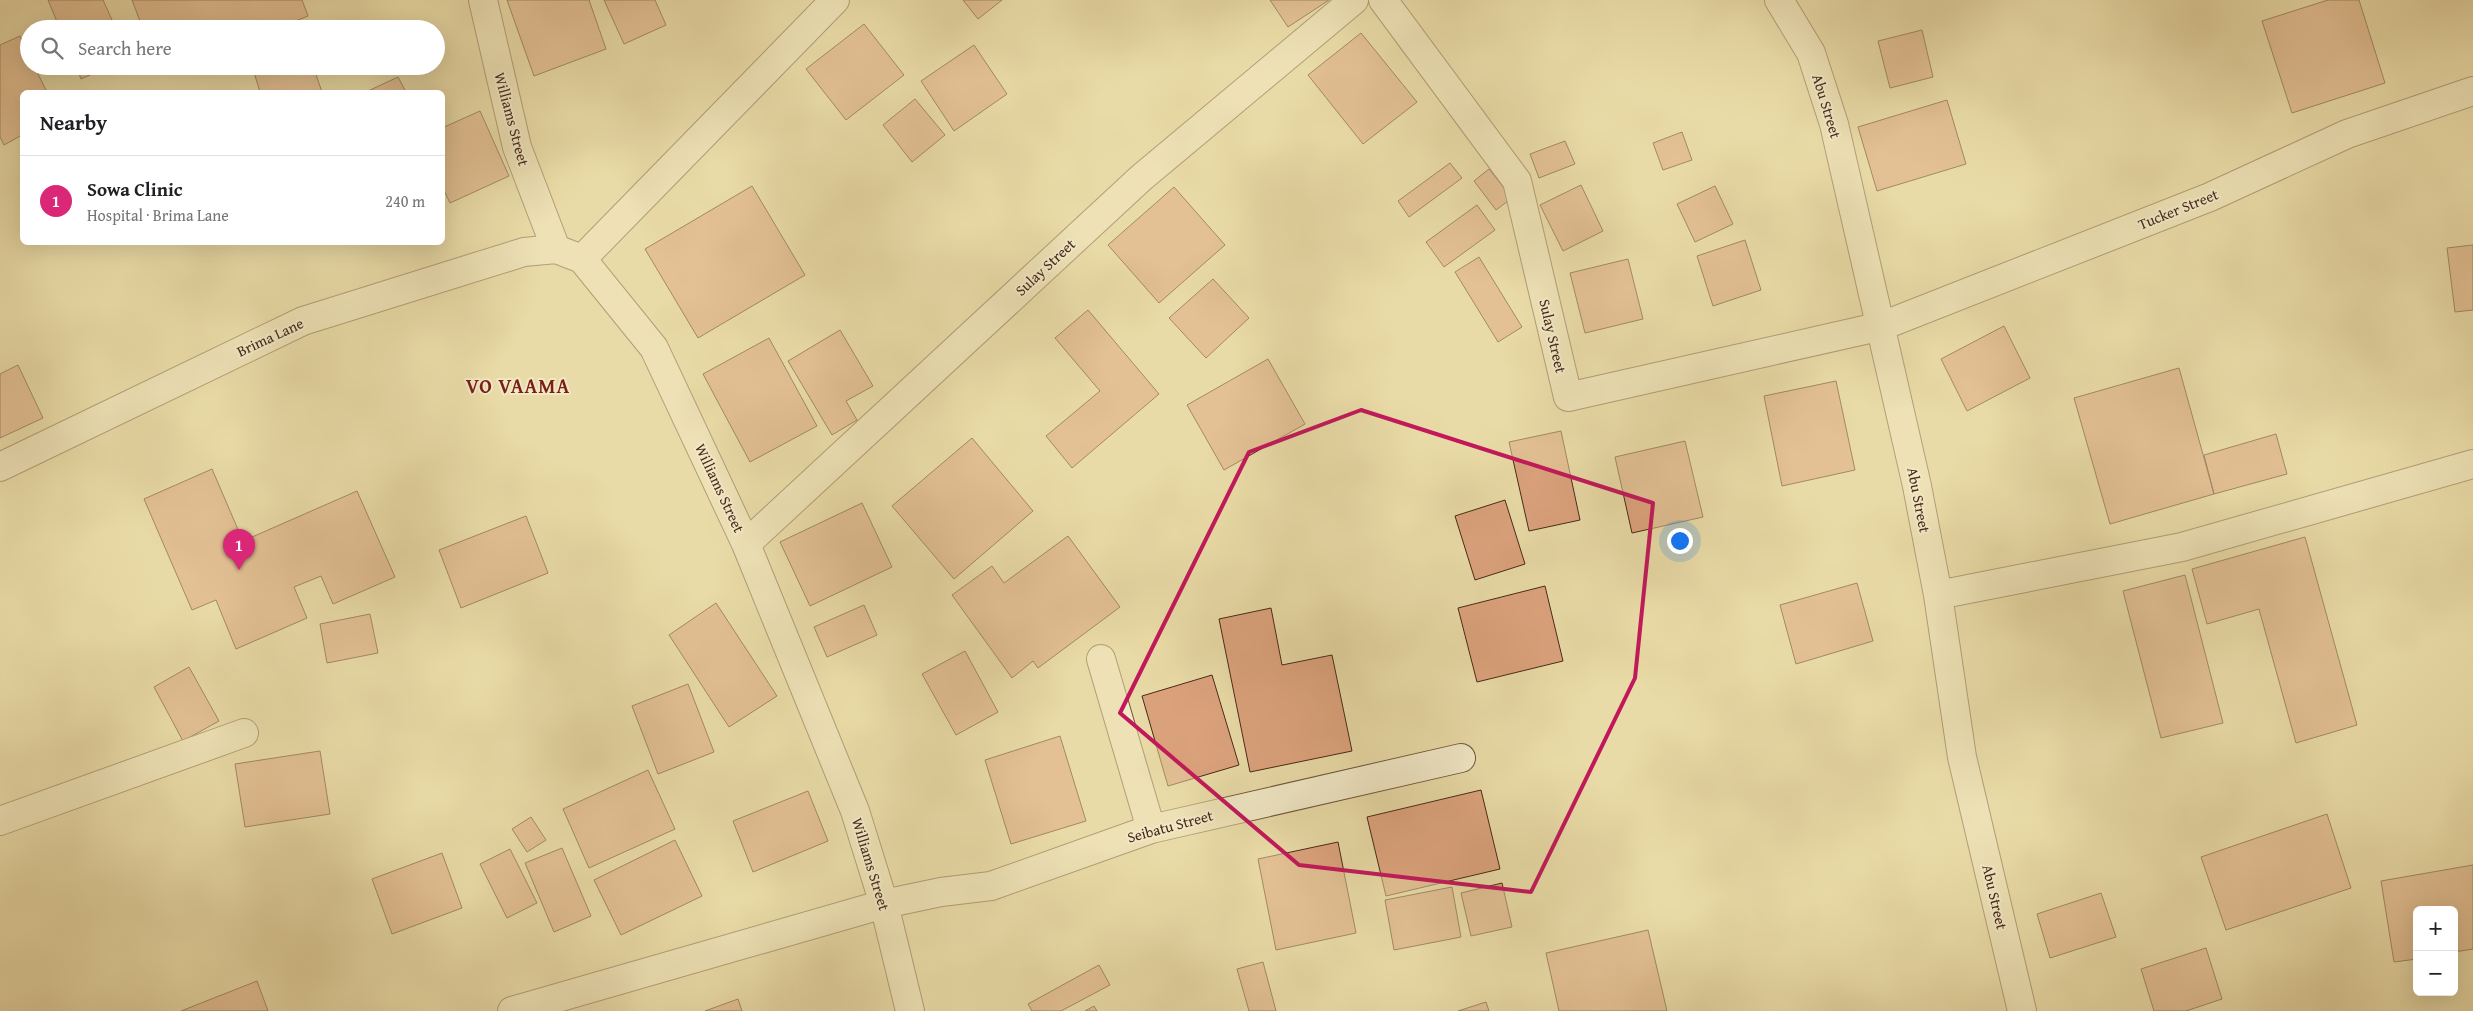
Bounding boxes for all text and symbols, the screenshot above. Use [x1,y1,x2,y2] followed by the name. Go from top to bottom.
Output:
[20,20,445,75] search box
[38,34,66,62] icon: search
[78,34,172,62] text: Search here
[489,70,535,169] street label: Williams Street
[1807,71,1847,141] street label: Abu Street
[40,107,107,138] text: Nearby
[87,175,183,203] text: Sowa Clinic
[2135,183,2222,235] street label: Tucker Street
[52,189,60,213] text: 1
[385,189,425,213] text: 240 m
[87,203,229,227] text: Hospital · Brima Lane
[1010,233,1080,300] street label: Sulay Street
[1534,297,1572,376] street label: Sulay Street
[233,312,307,362] street label: Brima Lane
[466,371,570,400] district label: VO VAAMA
[690,440,750,537] street label: Williams Street
[1902,465,1936,535] street label: Abu Street
[1667,528,1693,554] your location
[223,529,255,570] pin: 1
[1125,804,1216,848] street label: Seibatu Street
[847,815,895,914] street label: Williams Street
[1977,862,2013,932] street label: Abu Street
[2413,906,2458,996] map controls
[2413,906,2458,951] button: +
[2413,951,2458,996] button: −

